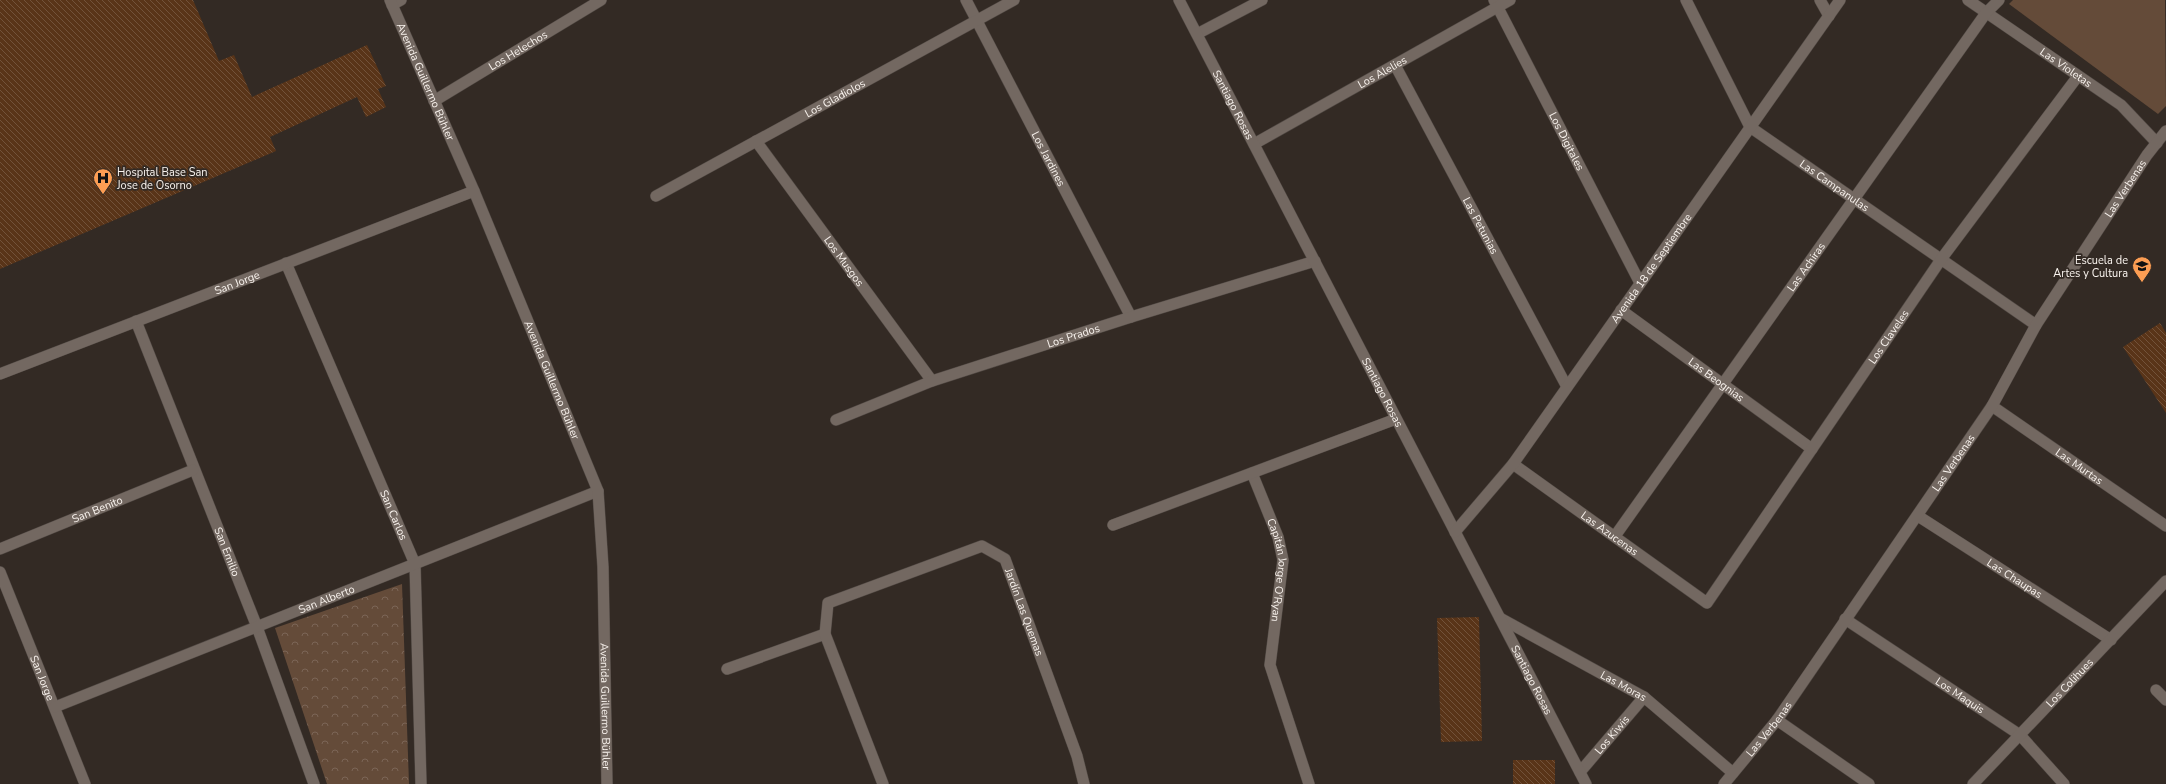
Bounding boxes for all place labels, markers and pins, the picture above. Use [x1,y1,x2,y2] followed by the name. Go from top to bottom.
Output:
[116,165,208,193] place label: Hospital Base San Jose de Osorno
[92,167,114,195] hospital icon: Hospital Base San Jose de Osorno
[2053,253,2128,281] place label: Escuela de Artes y Cultura
[2131,255,2153,283] school or university icon: Escuela de Artes y Cultura

